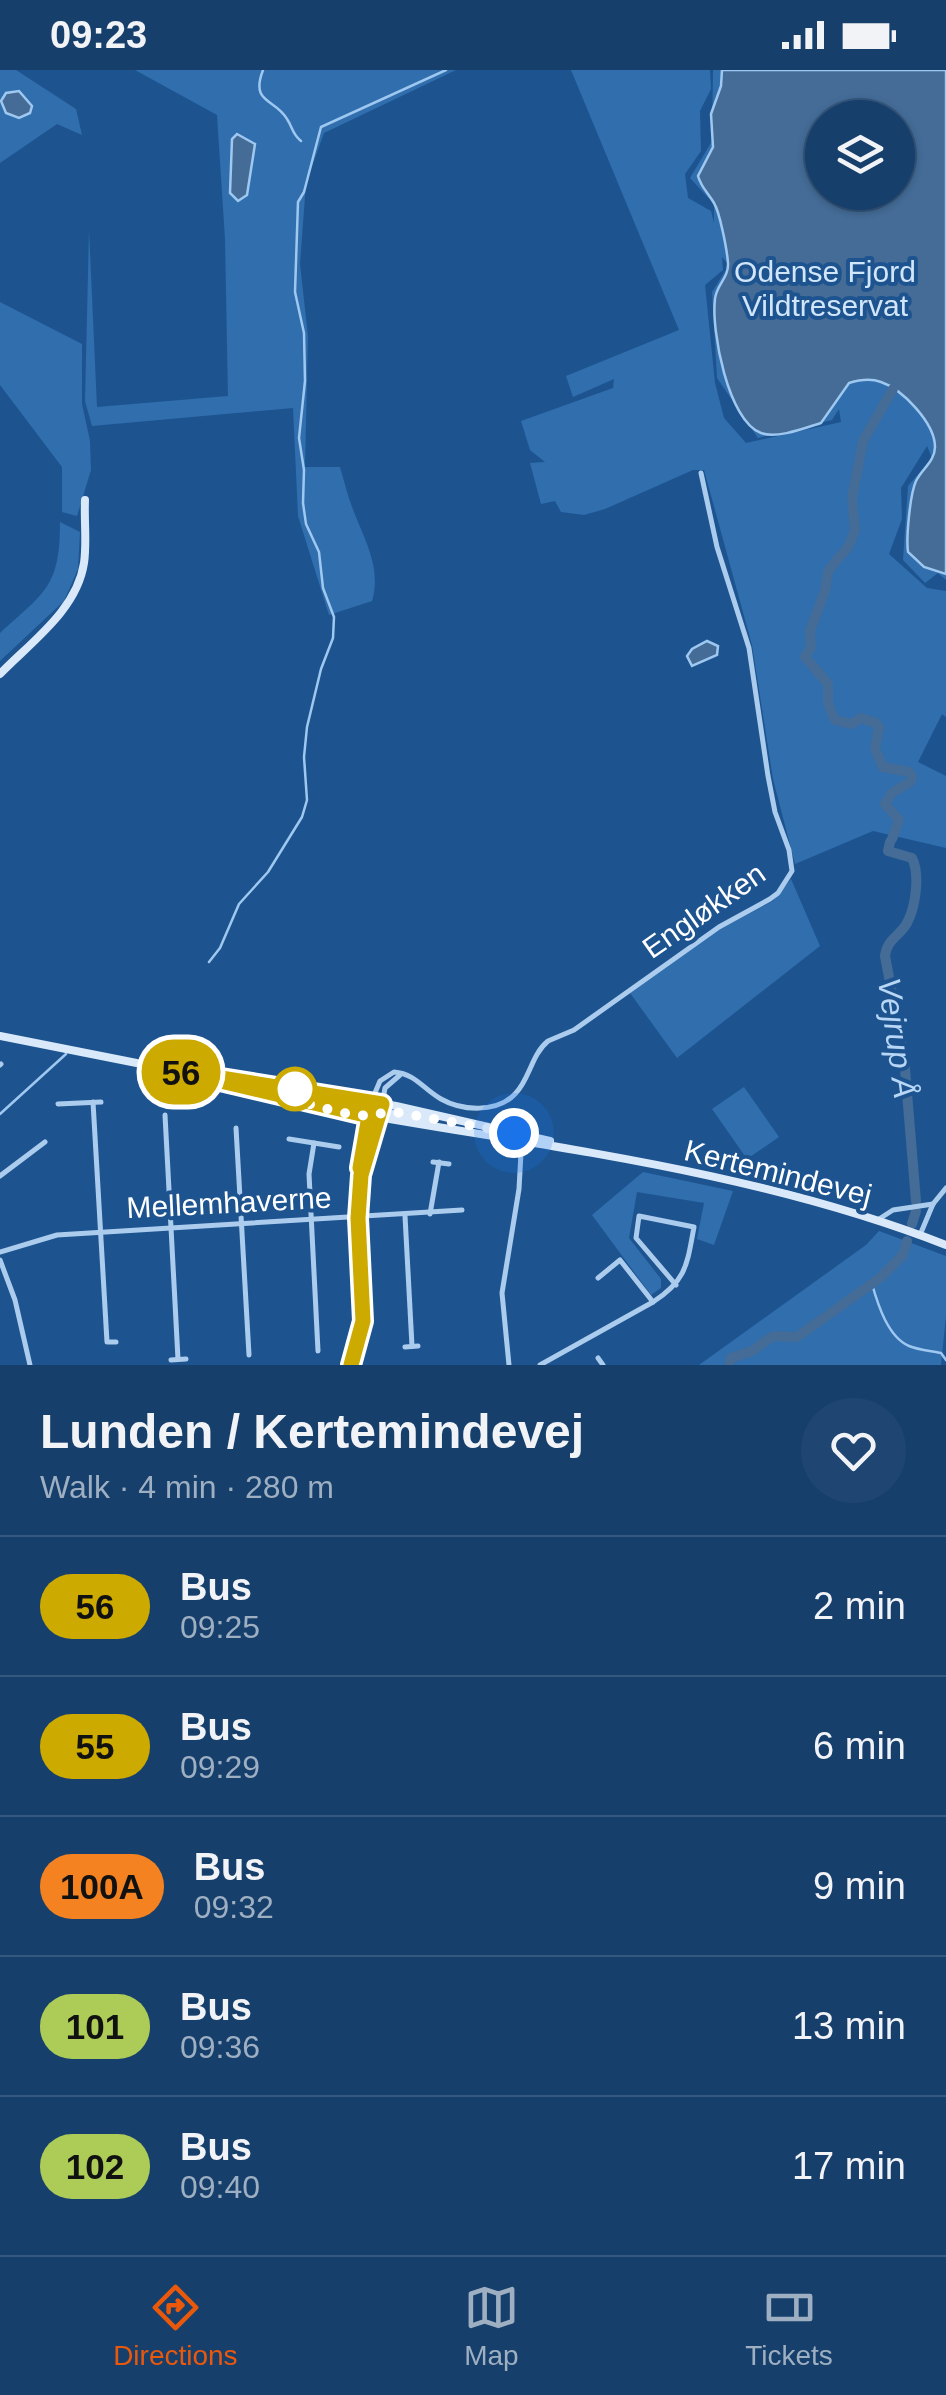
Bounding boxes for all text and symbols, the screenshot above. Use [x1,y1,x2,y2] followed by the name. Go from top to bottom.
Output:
[50,14,147,56] text: 09:23
[805,100,915,210] map controls
[805,100,915,210] button: layers
[734,255,916,322] park label: Odense Fjord Vildtreservat
[636,856,771,965] street label: Engløkken
[871,975,923,1101] water label: Vejrup Å
[136,1040,226,1104] line badge: 56
[162,1053,200,1092] text: 56
[274,1068,316,1110] unlabelled marker
[489,1108,539,1158] your location
[681,1133,875,1212] street label: Kertemindevej
[126,1181,332,1224] street label: Mellemhaverne
[801,1398,906,1503] button: heart
[40,1405,584,1458] text: Lunden / Kertemindevej
[40,1469,334,1505] text: Walk · 4 min · 280 m
[180,1566,252,1608] text: Bus
[813,1585,906,1627] text: 2 min
[76,1587,114,1626] text: 56
[180,1609,260,1645] text: 09:25
[180,1706,252,1748] text: Bus
[813,1725,906,1767] text: 6 min
[76,1727,114,1766] text: 55
[180,1749,260,1785] text: 09:29
[194,1846,265,1888] text: Bus
[813,1865,906,1907] text: 9 min
[60,1867,144,1906] text: 100A
[194,1889,274,1925] text: 09:32
[180,1986,252,2028] text: Bus
[792,2005,906,2047] text: 13 min
[66,2007,124,2046] text: 101
[180,2029,260,2065] text: 09:36
[180,2126,252,2168] text: Bus
[792,2145,906,2187] text: 17 min
[66,2147,124,2186] text: 102
[180,2169,260,2205] text: 09:40
[113,2280,238,2372] tab: Directions
[464,2280,519,2372] tab: Map
[745,2280,833,2372] tab: Tickets

